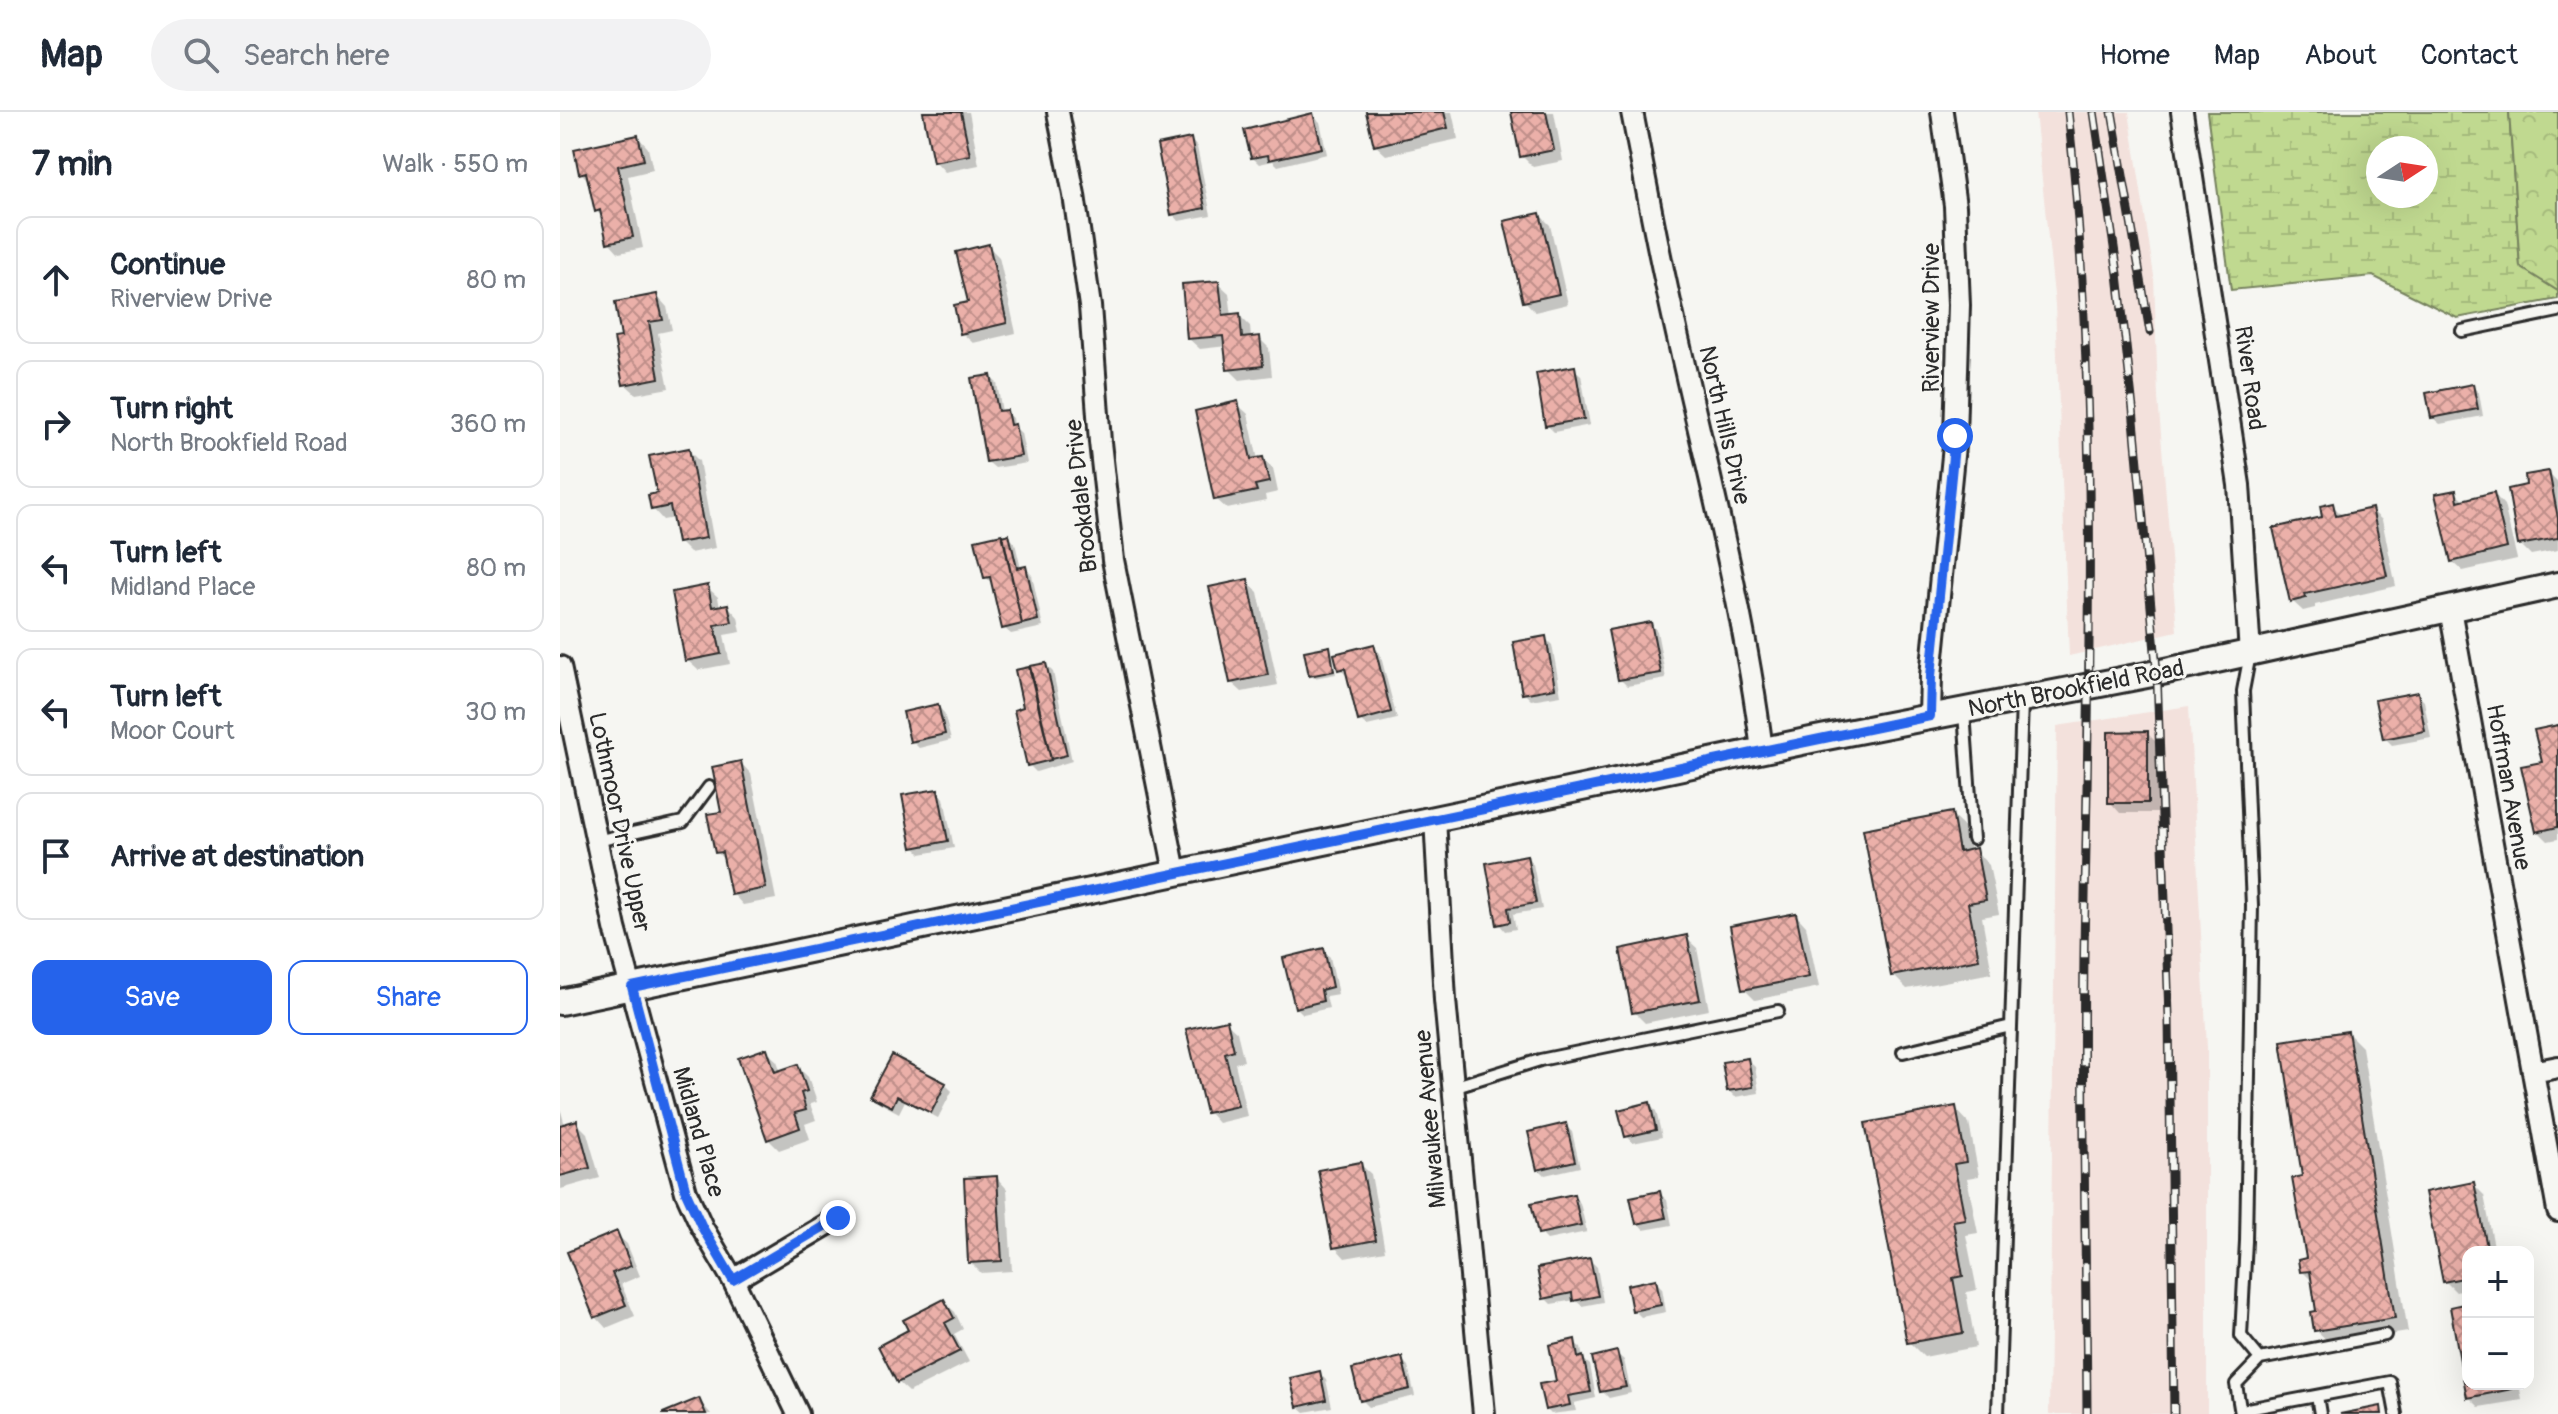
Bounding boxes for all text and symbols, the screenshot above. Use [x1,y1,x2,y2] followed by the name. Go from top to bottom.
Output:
[151,19,711,91] search box
[40,31,103,79] text: Map
[179,33,223,77] icon: search
[243,37,390,74] text: Search here
[2099,38,2170,73] text: Home
[2214,38,2260,73] text: Map
[2304,38,2377,73] text: About
[2421,38,2518,73] text: Contact
[2366,136,2438,208] north arrow
[32,143,113,186] text: 7 min
[382,148,528,180] text: Walk · 550 m
[1917,243,1946,393] street label: Riverview Drive
[110,246,225,283] text: Continue
[34,258,78,302] icon: ahead
[466,264,526,296] text: 80 m
[110,283,272,315] text: Riverview Drive
[2228,324,2271,432] street label: River Road
[1692,343,1757,507] street label: North Hills Drive
[110,390,233,427] text: Turn right
[34,402,78,446] icon: right
[450,408,526,440] text: 360 m
[1059,418,1104,574] street label: Brookdale Drive
[1937,418,1973,454] route start
[110,427,348,459] text: North Brookfield Road
[110,534,221,571] text: Turn left
[34,546,78,590] icon: left
[466,552,526,584] text: 80 m
[110,571,255,603] text: Midland Place
[1966,653,2187,724] street label: North Brookfield Road
[110,678,221,715] text: Turn left
[34,690,78,734] icon: left
[465,696,526,728] text: 30 m
[2480,702,2537,873] street label: Hoffman Avenue
[582,710,657,935] street label: Lothmoor Drive Upper
[110,715,234,747] text: Moor Court
[34,834,78,878] icon: arrive
[110,838,364,875] text: Arrive at destination
[32,960,272,1035] button: Save
[288,960,528,1035] button: Share
[1408,1028,1453,1209] street label: Milwaukee Avenue
[666,1064,731,1201] street label: Midland Place
[820,1200,856,1236] route end
[2462,1246,2534,1390] map controls
[2462,1246,2534,1318] button: +
[2462,1318,2534,1390] button: −

